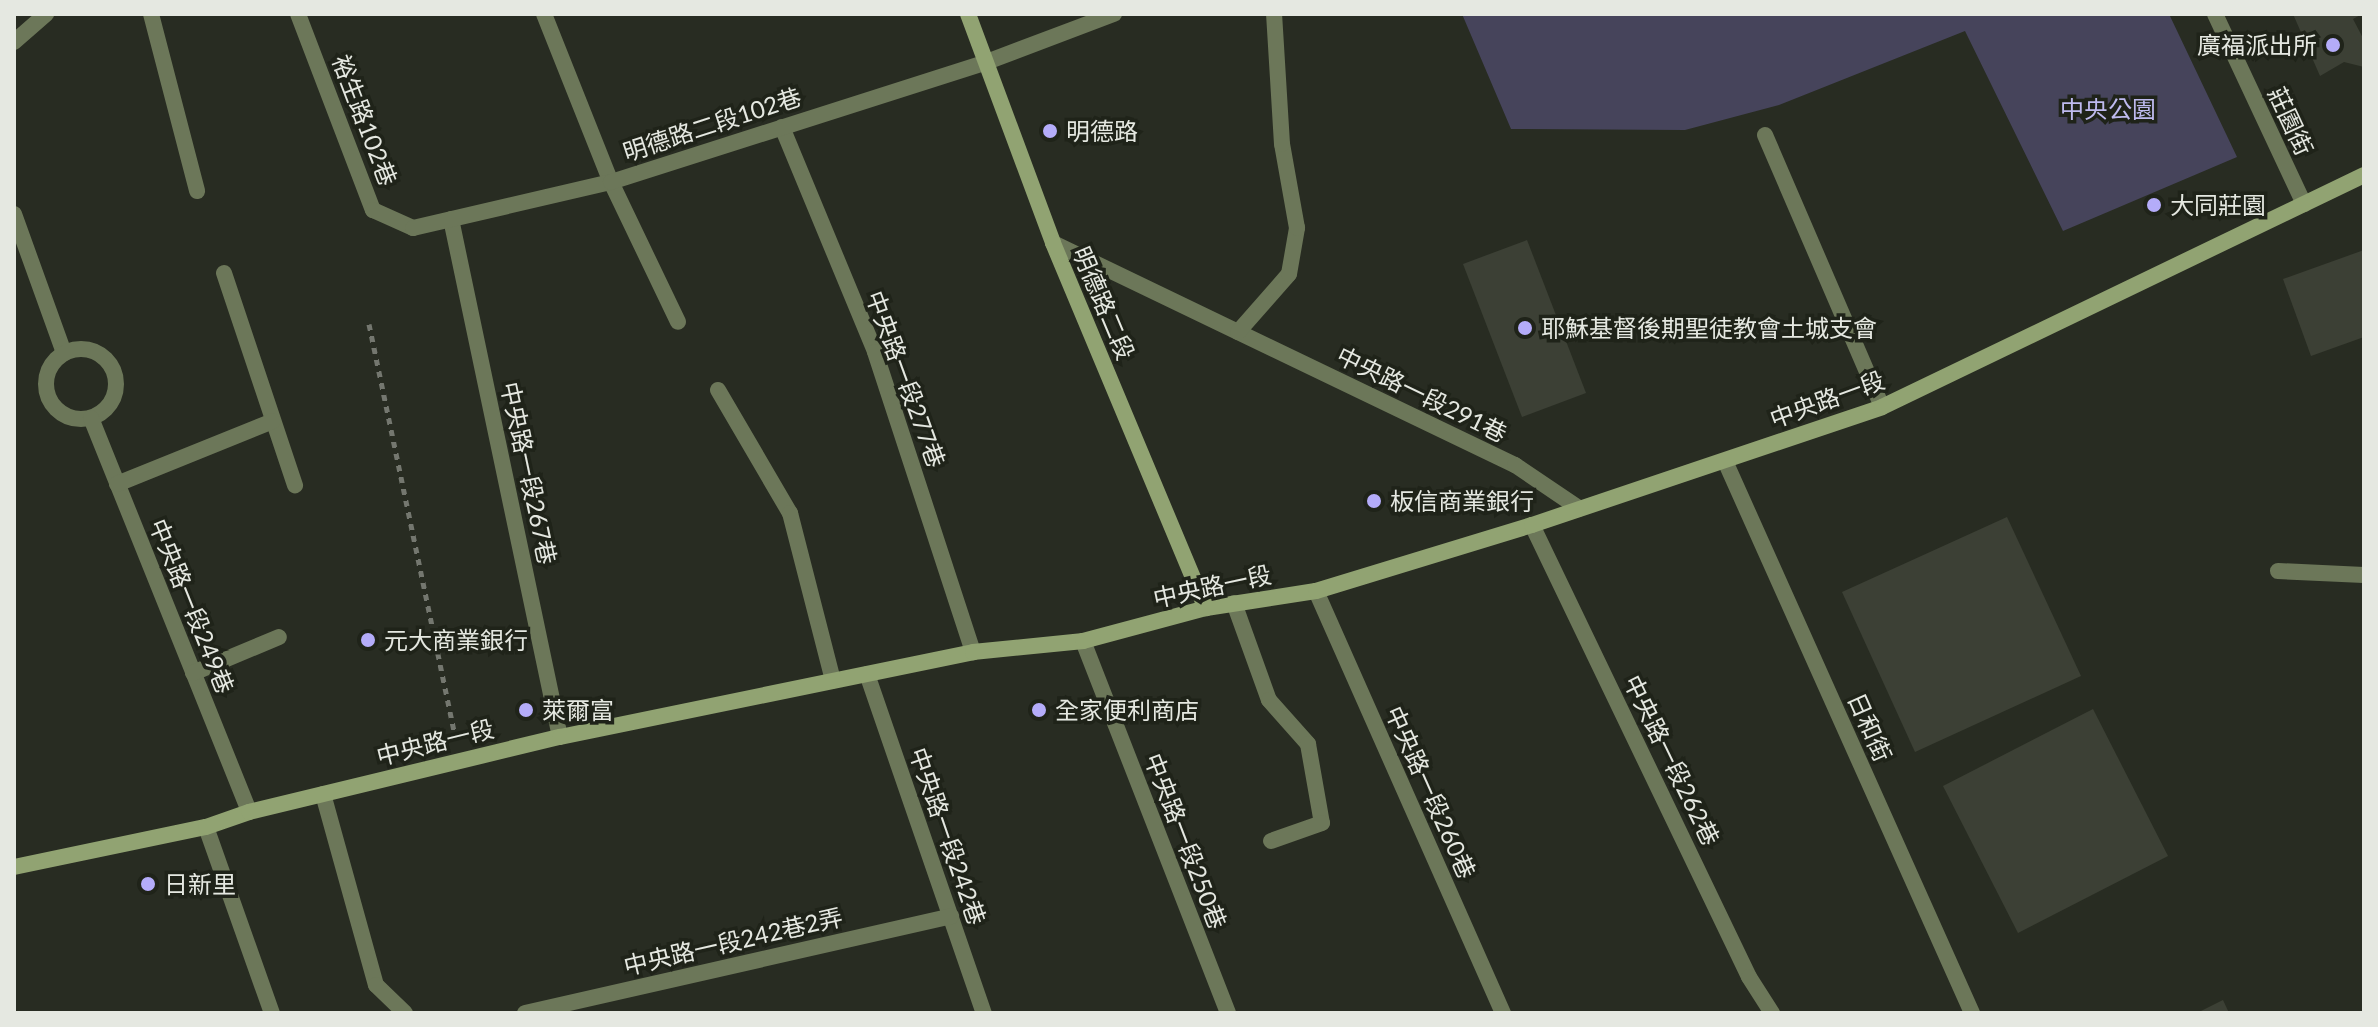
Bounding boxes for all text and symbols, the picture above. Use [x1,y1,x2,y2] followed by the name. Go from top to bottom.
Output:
[2197,31,2317,59] place label: 廣福派出所
[2324,36,2342,54] marker: 廣福派出所
[327,51,403,189] street label: 裕生路102巷
[619,82,805,166] street label: 明德路二段102巷
[2263,82,2319,160] street label: 莊園街
[2060,95,2156,123] park label: 中央公園
[1066,117,1138,145] place label: 明德路
[1041,122,1059,140] marker: 明德路
[2170,191,2266,219] place label: 大同莊園
[2145,196,2163,214] marker: 大同莊園
[1067,242,1141,364] street label: 明德路二段
[861,287,951,471] street label: 中央路一段277巷
[1541,314,1877,342] place label: 耶穌基督後期聖徒教會土城支會
[1516,319,1534,337] marker: 耶穌基督後期聖徒教會土城支會
[1332,340,1512,448] street label: 中央路一段291巷
[1766,365,1888,433] street label: 中央路一段
[496,379,562,567] street label: 中央路一段267巷
[1390,487,1534,515] place label: 板信商業銀行
[1365,492,1383,510] marker: 板信商業銀行
[144,514,240,698] street label: 中央路一段249巷
[1150,559,1274,613] street label: 中央路一段
[384,626,528,654] place label: 元大商業銀行
[359,631,377,649] marker: 元大商業銀行
[1618,670,1726,850] street label: 中央路一段262巷
[1842,688,1898,766] street label: 日和街
[542,696,614,724] place label: 萊爾富
[1055,696,1199,724] place label: 全家便利商店
[517,701,535,719] marker: 萊爾富
[1030,701,1048,719] marker: 全家便利商店
[1380,701,1482,883] street label: 中央路一段260巷
[373,714,497,770] street label: 中央路一段
[904,743,992,929] street label: 中央路一段242巷
[1139,749,1233,933] street label: 中央路一段250巷
[164,870,236,898] place label: 日新里
[139,875,157,893] marker: 日新里
[621,902,845,980] street label: 中央路一段242巷2弄

